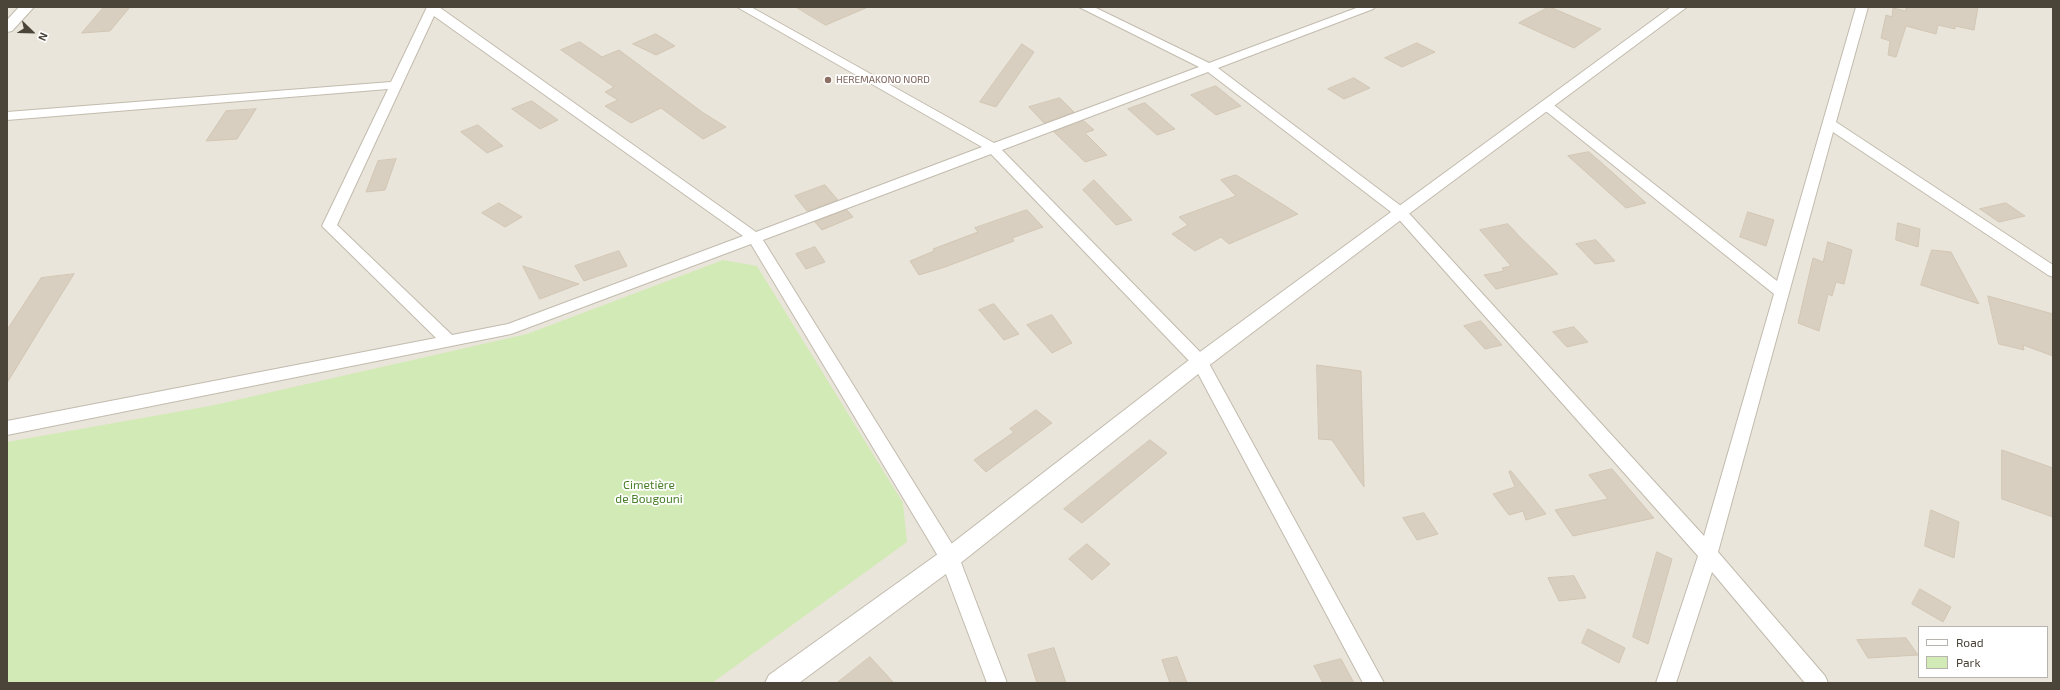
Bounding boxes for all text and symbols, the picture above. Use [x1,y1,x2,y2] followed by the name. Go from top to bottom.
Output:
[12,12,52,52] north arrow
[36,31,51,43] text: N
[836,74,930,86] place label: HEREMAKONO NORD
[823,75,833,85] marker: HEREMAKONO NORD
[615,478,683,506] park label: Cimetière de Bougouni
[1918,626,2048,678] legend
[1956,635,1984,649] text: Road
[1956,655,1981,669] text: Park

